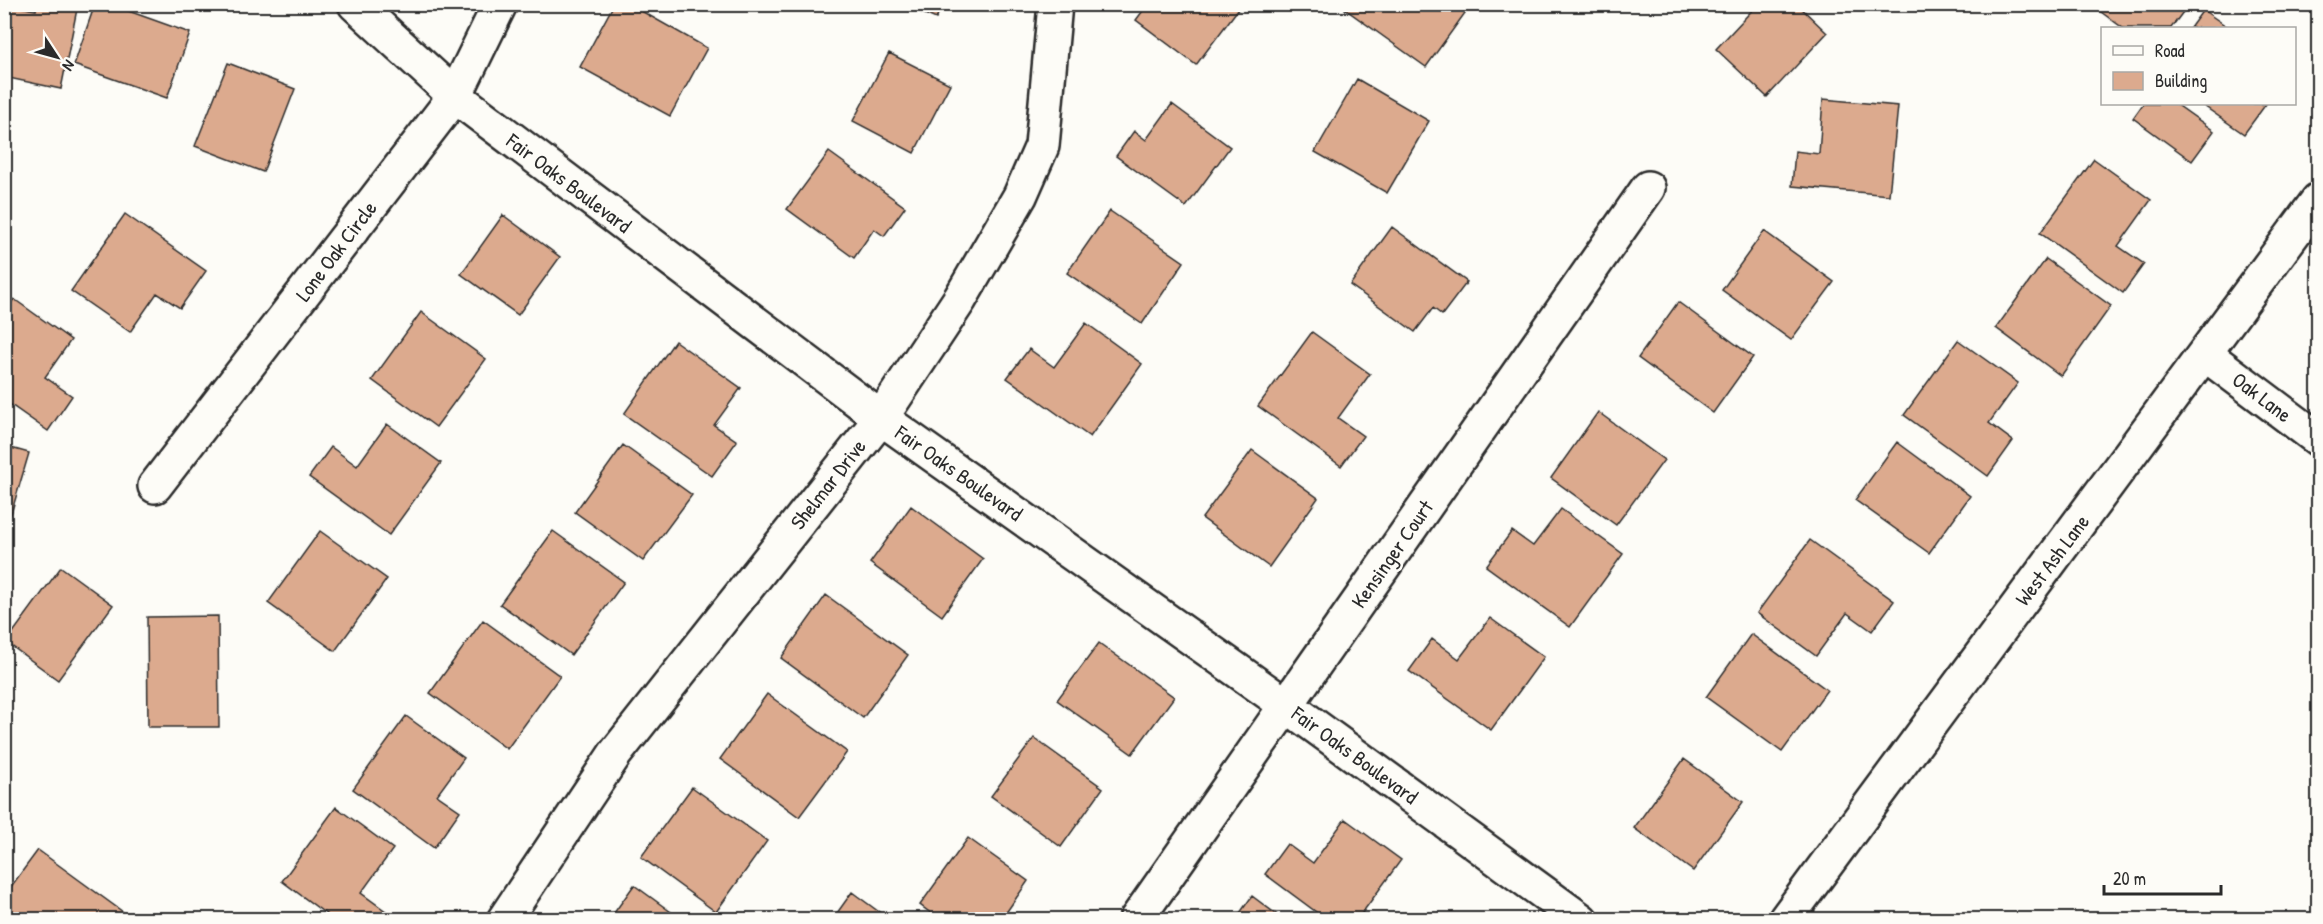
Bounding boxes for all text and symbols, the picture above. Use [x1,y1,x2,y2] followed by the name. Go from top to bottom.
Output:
[27,27,87,87] north arrow
[2101,27,2296,105] legend
[2155,38,2185,63] text: Road
[57,56,81,76] text: N
[2155,68,2207,93] text: Building
[500,126,637,240] street label: Fair Oaks Boulevard
[289,195,383,307] street label: Lone Oak Circle
[2226,365,2298,429] street label: Oak Lane
[889,418,1029,528] street label: Fair Oaks Boulevard
[784,433,872,535] street label: Shelmar Drive
[1344,494,1440,614] street label: Kensinger Court
[2008,508,2096,612] street label: West Ash Lane
[1285,699,1424,811] street label: Fair Oaks Boulevard
[2104,858,2221,896] scale bar
[2113,866,2146,891] text: 20 m

